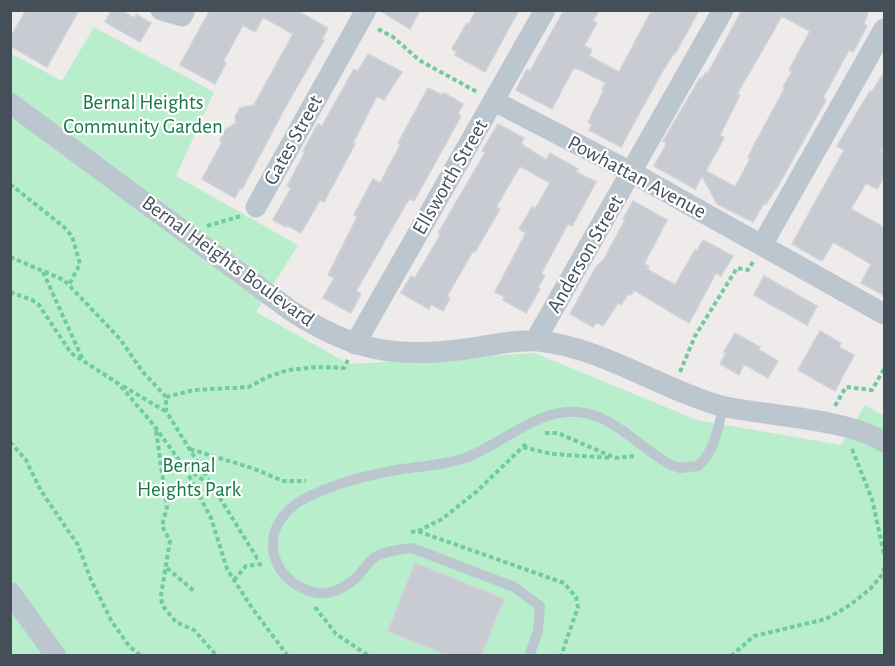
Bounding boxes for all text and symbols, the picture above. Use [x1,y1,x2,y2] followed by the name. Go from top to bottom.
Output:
[260,91,326,188] street label: Gates Street
[63,92,223,137] park label: Bernal Heights Community Garden
[409,115,492,238] street label: Ellsworth Street
[564,132,710,222] street label: Powhattan Avenue
[543,191,627,316] street label: Anderson Street
[138,192,318,330] street label: Bernal Heights Boulevard
[137,455,241,500] park label: Bernal Heights Park

